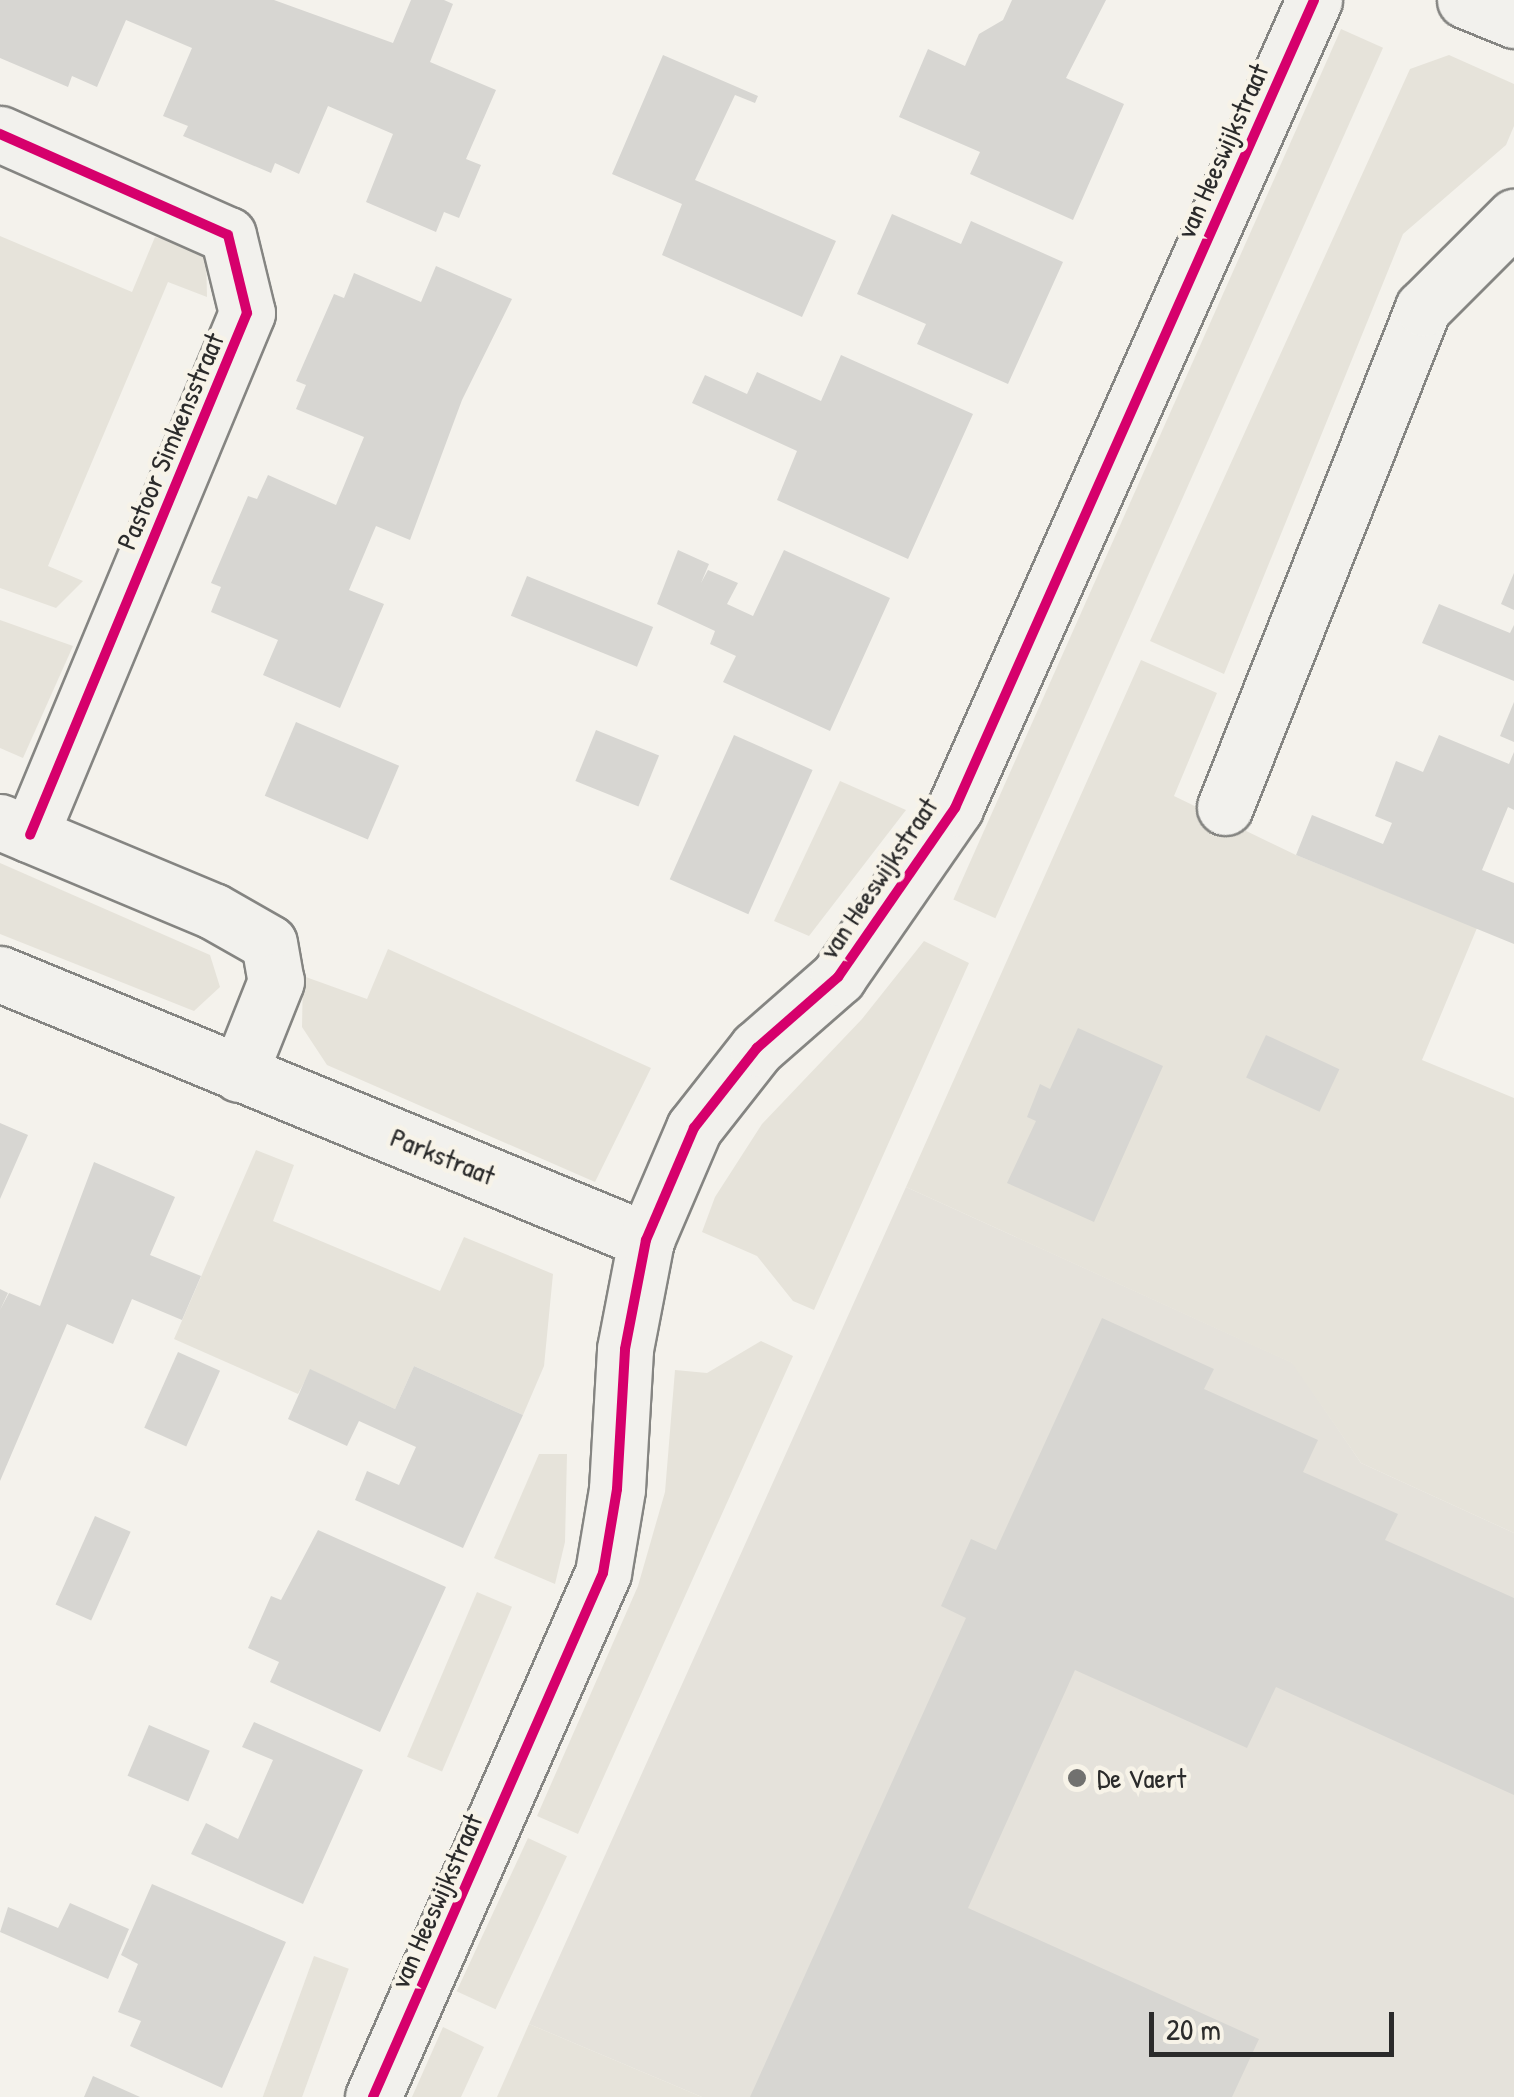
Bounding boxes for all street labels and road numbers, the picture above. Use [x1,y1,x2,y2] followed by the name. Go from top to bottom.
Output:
[1168,58,1276,244] street label: van Heeswijkstraat
[109,328,231,554] street label: Pastoor Simkensstraat
[812,791,944,965] street label: van Heeswijkstraat
[386,1120,500,1192] street label: Parkstraat
[382,1808,490,1994] street label: van Heeswijkstraat

